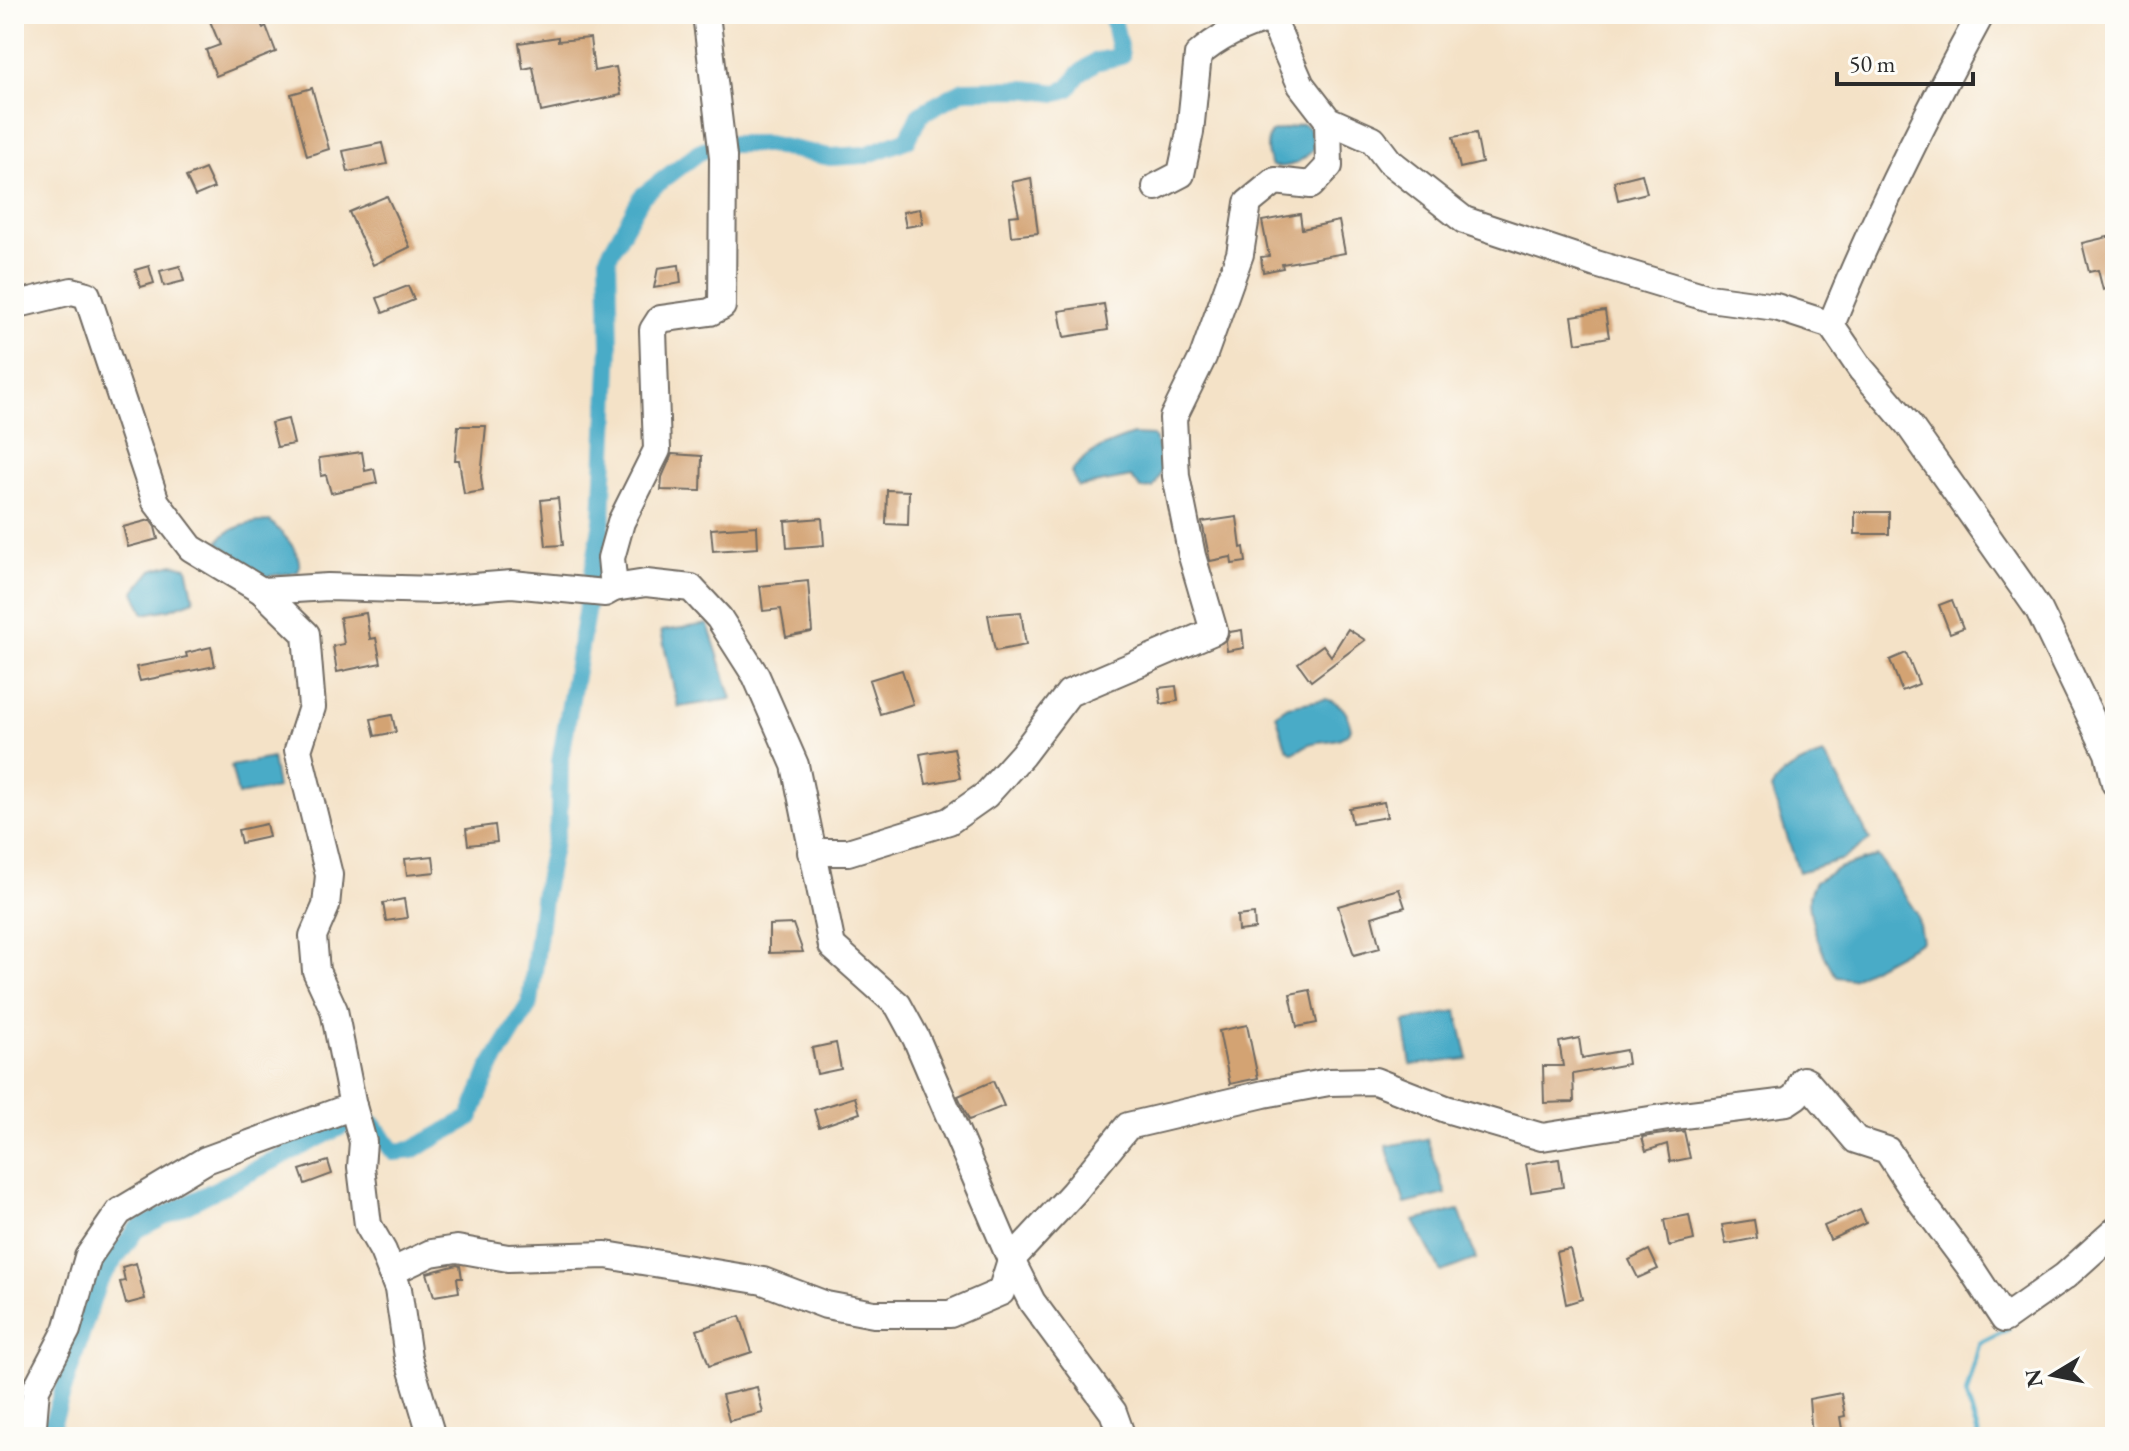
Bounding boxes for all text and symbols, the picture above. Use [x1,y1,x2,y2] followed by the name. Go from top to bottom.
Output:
[1837,36,1973,86] scale bar
[1849,48,1896,79] text: 50 m
[2013,1335,2093,1415] north arrow
[2018,1367,2050,1390] text: N

